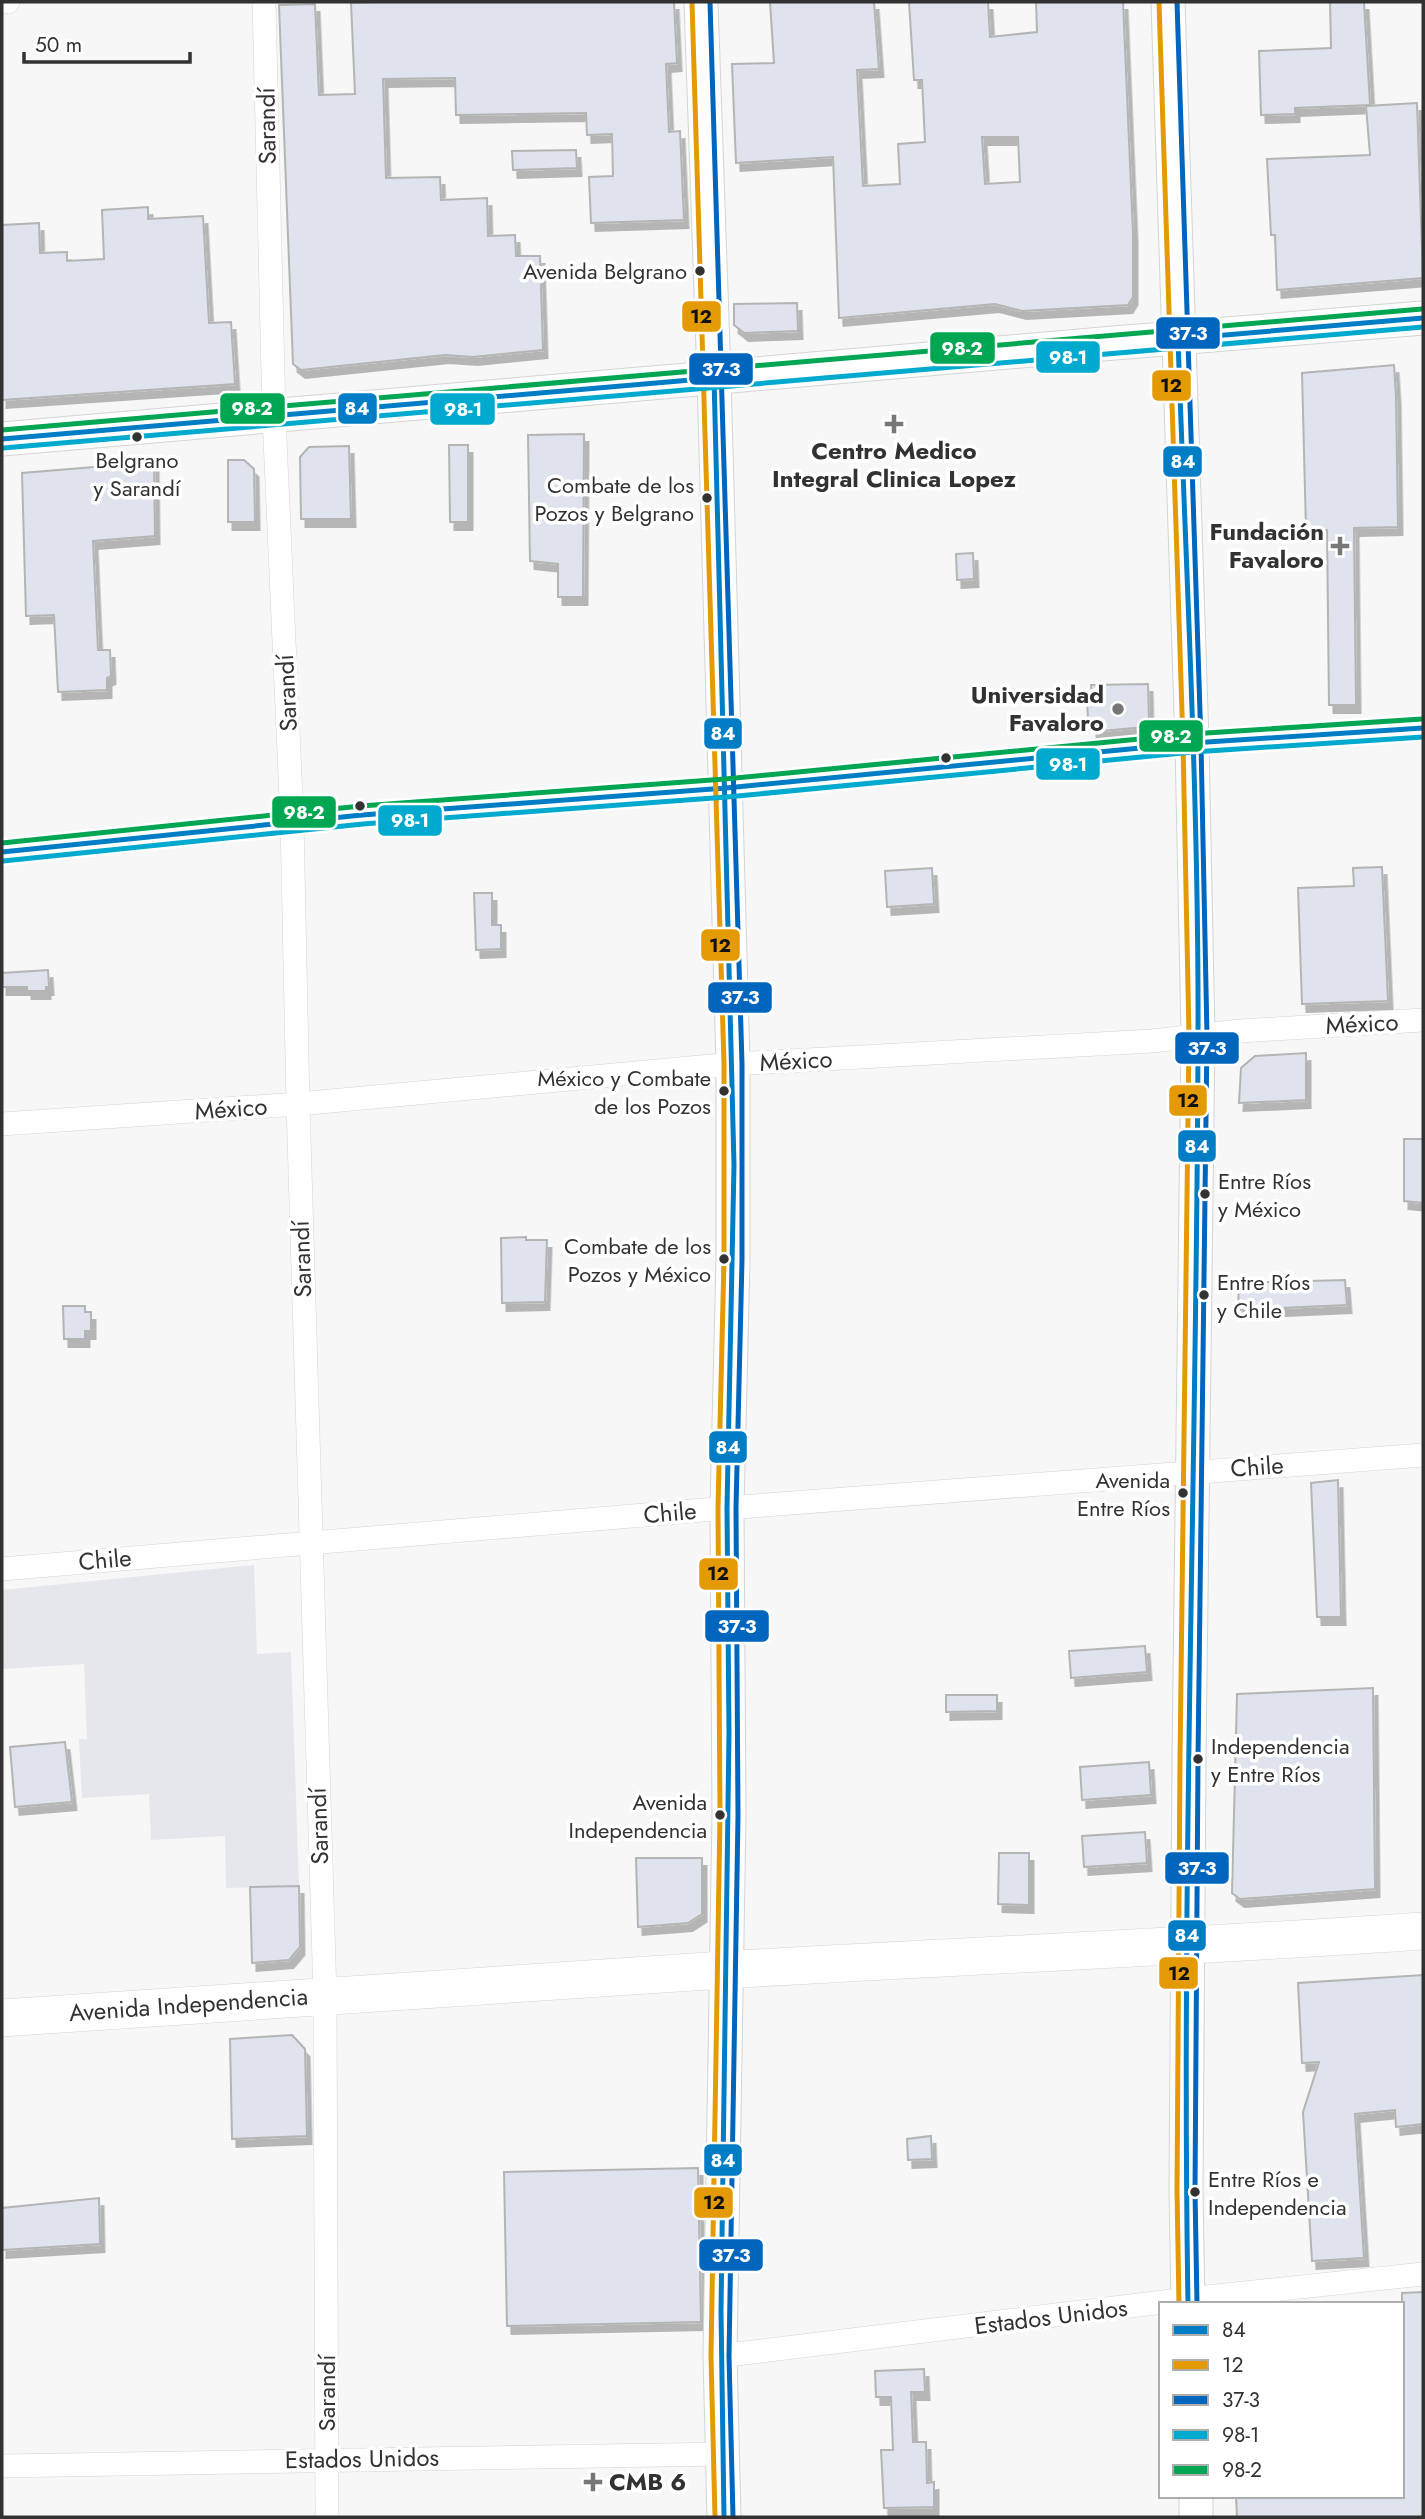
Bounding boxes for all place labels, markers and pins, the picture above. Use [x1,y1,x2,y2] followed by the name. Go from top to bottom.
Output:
[523,255,687,287] place label: Avenida Belgrano
[693,264,707,278] marker: Avenida Belgrano
[884,414,904,434] marker: Centro Medico Integral Clinica Lopez
[130,430,144,444] marker: Belgrano y Sarandí
[772,433,1016,496] place label: Centro Medico Integral Clinica Lopez
[94,444,182,504] place label: Belgrano y Sarandí
[534,469,694,529] place label: Combate de los Pozos y Belgrano
[700,491,714,505] marker: Combate de los Pozos y Belgrano
[1209,514,1324,577] place label: Fundación Favaloro
[1330,536,1350,556] marker: Fundación Favaloro
[971,677,1104,740] place label: Universidad Favaloro
[1110,701,1126,717] marker: Universidad Favaloro
[939,751,953,765] unlabelled marker
[353,799,367,813] unlabelled marker
[538,1062,711,1122] place label: México y Combate de los Pozos
[717,1084,731,1098] marker: México y Combate de los Pozos
[1218,1165,1311,1225] place label: Entre Ríos y México
[1198,1187,1212,1201] marker: Entre Ríos y México
[564,1230,711,1290] place label: Combate de los Pozos y México
[717,1252,731,1266] marker: Combate de los Pozos y México
[1217,1266,1310,1326] place label: Entre Ríos y Chile
[1197,1288,1211,1302] marker: Entre Ríos y Chile
[1077,1464,1170,1524] place label: Avenida Entre Ríos
[1176,1486,1190,1500] marker: Avenida Entre Ríos
[1211,1730,1349,1790] place label: Independencia y Entre Ríos
[1191,1752,1205,1766] marker: Independencia y Entre Ríos
[569,1786,707,1846] place label: Avenida Independencia
[713,1808,727,1822] marker: Avenida Independencia
[1208,2163,1346,2223] place label: Entre Ríos e Independencia
[1188,2185,1202,2199] marker: Entre Ríos e Independencia
[609,2464,686,2499] place label: CMB 6
[583,2472,603,2492] marker: CMB 6

